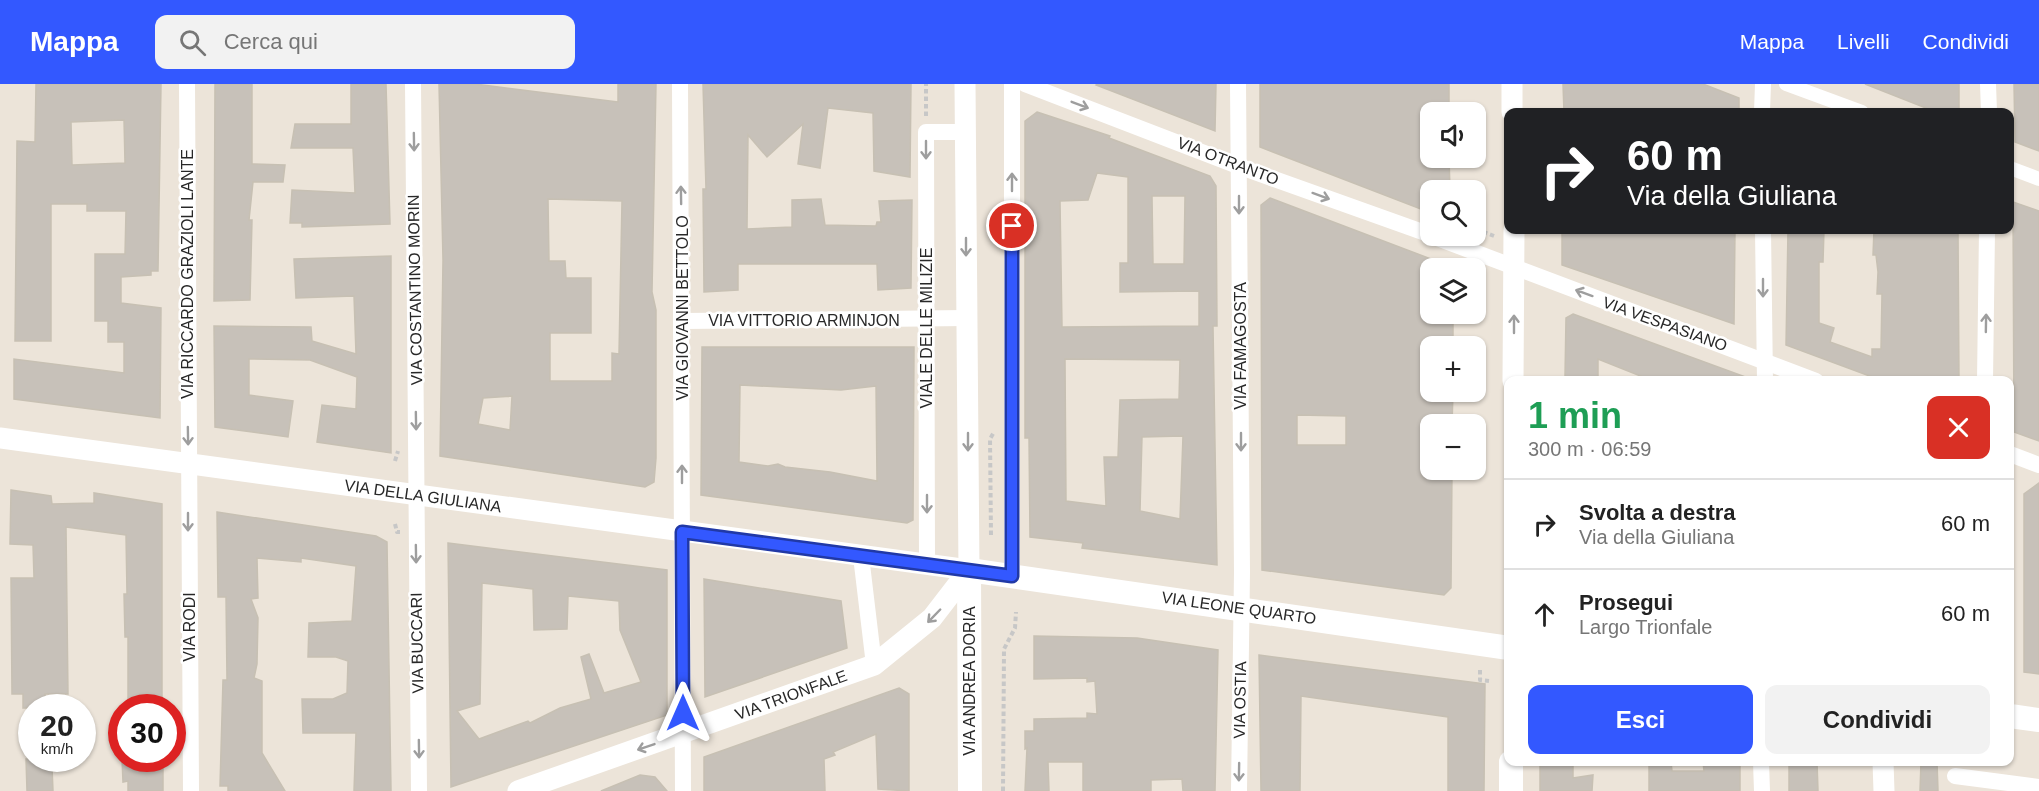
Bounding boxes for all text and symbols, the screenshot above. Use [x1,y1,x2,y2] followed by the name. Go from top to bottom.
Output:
[155,15,575,69] search box
[30,26,119,57] text: Mappa
[176,26,209,59] icon: search
[224,29,318,54] text: Cerca qui
[1740,30,1804,53] text: Mappa
[1837,30,1890,53] text: Livelli
[1923,30,2009,53] text: Condividi
[1070,100,1089,111] one-way arrow
[1420,102,1486,480] map controls
[1420,102,1486,168] button: sound
[408,132,419,152] one-way arrow
[1528,132,1606,210] icon: right
[1627,132,1723,179] text: 60 m
[1175,134,1281,188] street label: VIA OTRANTO
[920,140,932,160] one-way arrow
[179,149,196,399] street label: VIA RICCARDO GRAZIOLI LANTE
[1006,172,1018,192] one-way arrow
[1420,180,1486,246] button: search
[1627,181,1837,211] text: Via della Giuliana
[675,185,687,205] one-way arrow
[1312,191,1330,202] one-way arrow
[405,194,425,386] street label: VIA COSTANTINO MORIN
[1233,195,1245,215] one-way arrow
[986,200,1037,251] pin
[995,209,1028,242] icon: arrive
[674,215,691,401] street label: VIA GIOVANNI BETTOLO
[960,237,972,257] one-way arrow
[918,248,935,408] street label: VIALE DELLE MILIZIE
[1420,258,1486,324] button: layers
[1757,277,1769,297] one-way arrow
[1232,282,1249,410] street label: VIA FAMAGOSTA
[1576,287,1594,298] one-way arrow
[1600,294,1730,354] street label: VIA VESPASIANO
[708,312,900,329] street label: VIA VITTORIO ARMINJON
[1980,313,1992,333] one-way arrow
[1508,315,1520,335] one-way arrow
[1420,336,1486,402] button: +
[1528,395,1622,436] text: 1 min
[1927,396,1990,459] button: close
[410,411,422,431] one-way arrow
[1420,414,1486,480] button: −
[182,426,193,446] one-way arrow
[962,432,974,452] one-way arrow
[1235,432,1247,452] one-way arrow
[1528,438,1651,460] text: 300 m · 06:59
[676,464,688,484] one-way arrow
[343,477,503,515] street label: VIA DELLA GIULIANA
[922,493,933,513] one-way arrow
[1579,500,1736,525] text: Svolta a destra
[1528,508,1561,541] icon: right
[1941,511,1990,536] text: 60 m
[183,512,194,532] one-way arrow
[1579,526,1734,548] text: Via della Giuliana
[410,543,422,563] one-way arrow
[1161,589,1317,627] street label: VIA LEONE QUARTO
[1579,590,1673,615] text: Prosegui
[181,592,198,662] street label: VIA RODI
[408,592,426,694] street label: VIA BUCCARI
[1528,598,1561,631] icon: ahead
[1941,601,1990,626] text: 60 m
[961,606,978,756] street label: VIA ANDREA DORIA
[926,609,941,624] one-way arrow
[1579,616,1712,638] text: Largo Trionfale
[1231,661,1249,739] street label: VIA OSTIA
[733,667,849,723] street label: VIA TRIONFALE
[651,681,715,745] position arrow
[1528,685,1753,754] button: Esci
[1765,685,1990,754] button: Condividi
[108,694,186,772] speed limit sign: 30
[40,709,74,742] text: 20
[413,738,424,758] one-way arrow
[41,740,73,757] text: km/h
[637,742,656,753] one-way arrow
[1233,761,1245,781] one-way arrow

